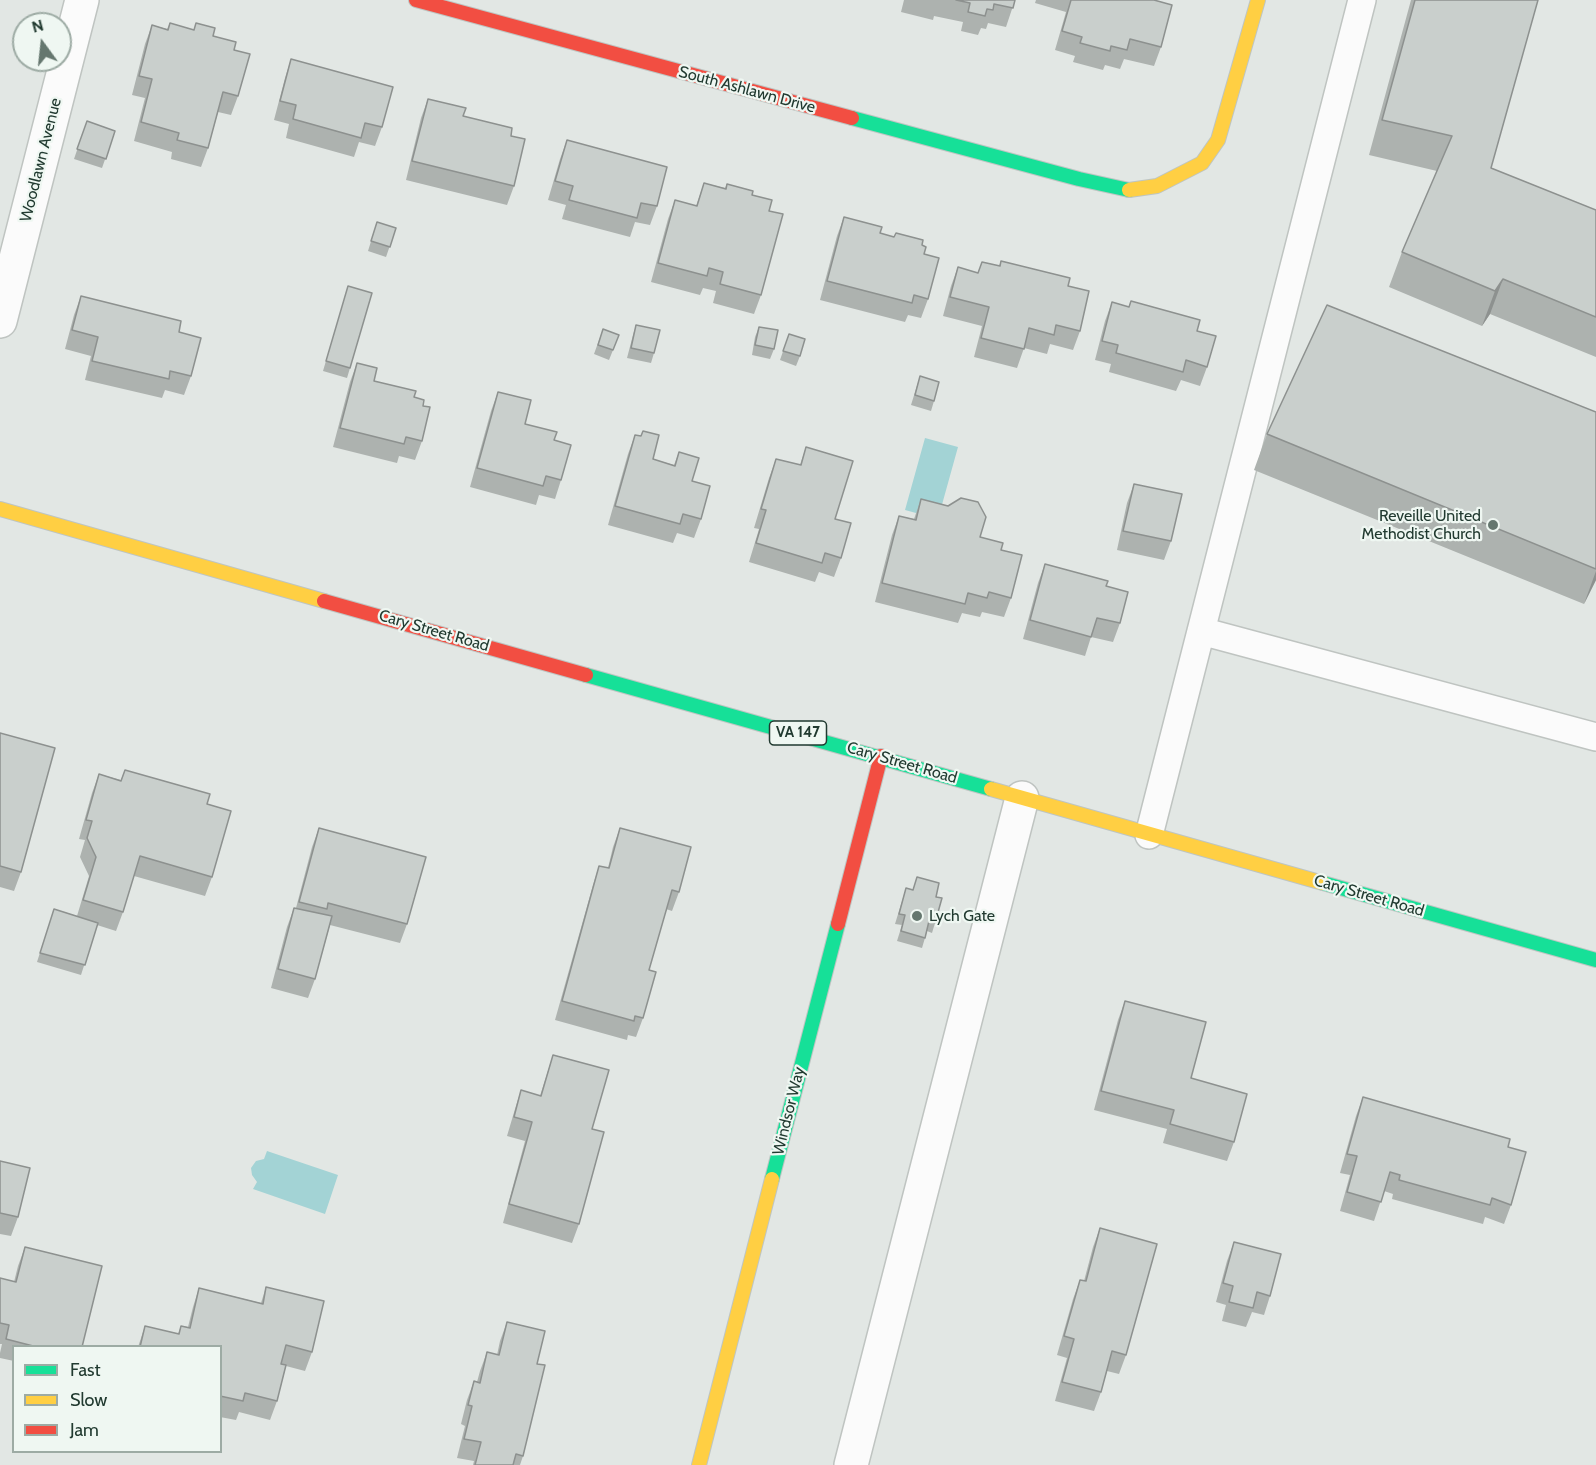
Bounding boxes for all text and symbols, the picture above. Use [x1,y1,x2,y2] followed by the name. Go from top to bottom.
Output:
[12,12,72,72] north arrow
[30,15,46,37] text: N
[677,63,817,117] street label: South Ashlawn Drive
[16,96,66,224] street label: Woodlawn Avenue
[1362,506,1481,544] place label: Reveille United Methodist Church
[1486,518,1500,532] marker: Reveille United Methodist Church
[377,606,491,656] street label: Cary Street Road
[770,721,826,745] road number: VA 147
[845,738,959,788] street label: Cary Street Road
[1312,871,1426,921] street label: Cary Street Road
[929,906,995,926] place label: Lych Gate
[910,909,924,923] marker: Lych Gate
[769,1065,809,1157] street label: Windsor Way
[12,1345,222,1453] legend
[70,1359,101,1381] text: Fast
[70,1389,107,1411] text: Slow
[70,1419,99,1441] text: Jam

